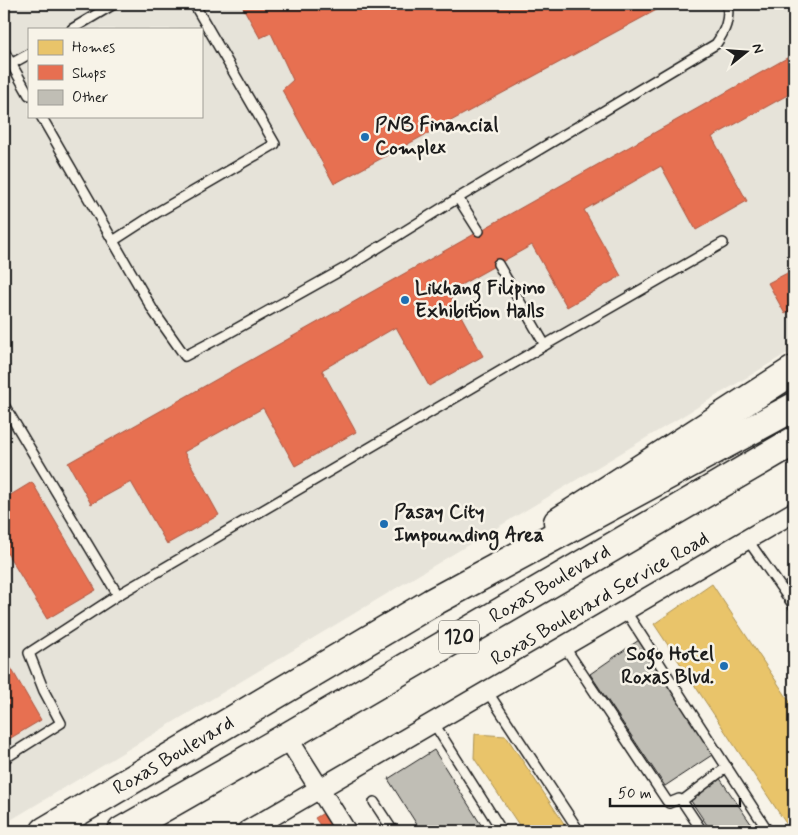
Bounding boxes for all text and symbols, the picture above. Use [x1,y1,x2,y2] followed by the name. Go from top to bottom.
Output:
[28,28,202,118] legend
[720,28,770,78] north arrow
[72,38,115,58] text: Homes
[748,41,767,56] text: N
[72,64,107,84] text: Shops
[72,88,108,108] text: Other
[375,112,499,162] place label: PNB Financial Complex
[359,131,371,143] marker: PNB Financial Complex
[415,275,545,325] place label: Likhang Filipino Exhibition Halls
[399,294,411,306] marker: Likhang Filipino Exhibition Halls
[394,499,544,551] place label: Pasay City Impounding Area
[378,518,390,530] marker: Pasay City Impounding Area
[486,525,714,673] street label: Roxas Boulevard Service Road
[484,538,615,630] street label: Roxas Boulevard
[439,620,479,654] road number: 120
[621,641,714,691] place label: Sogo Hotel Roxas Blvd.
[718,660,730,672] marker: Sogo Hotel Roxas Blvd.
[108,709,239,801] street label: Roxas Boulevard
[610,775,740,807] scale bar
[618,784,652,804] text: 50 m

